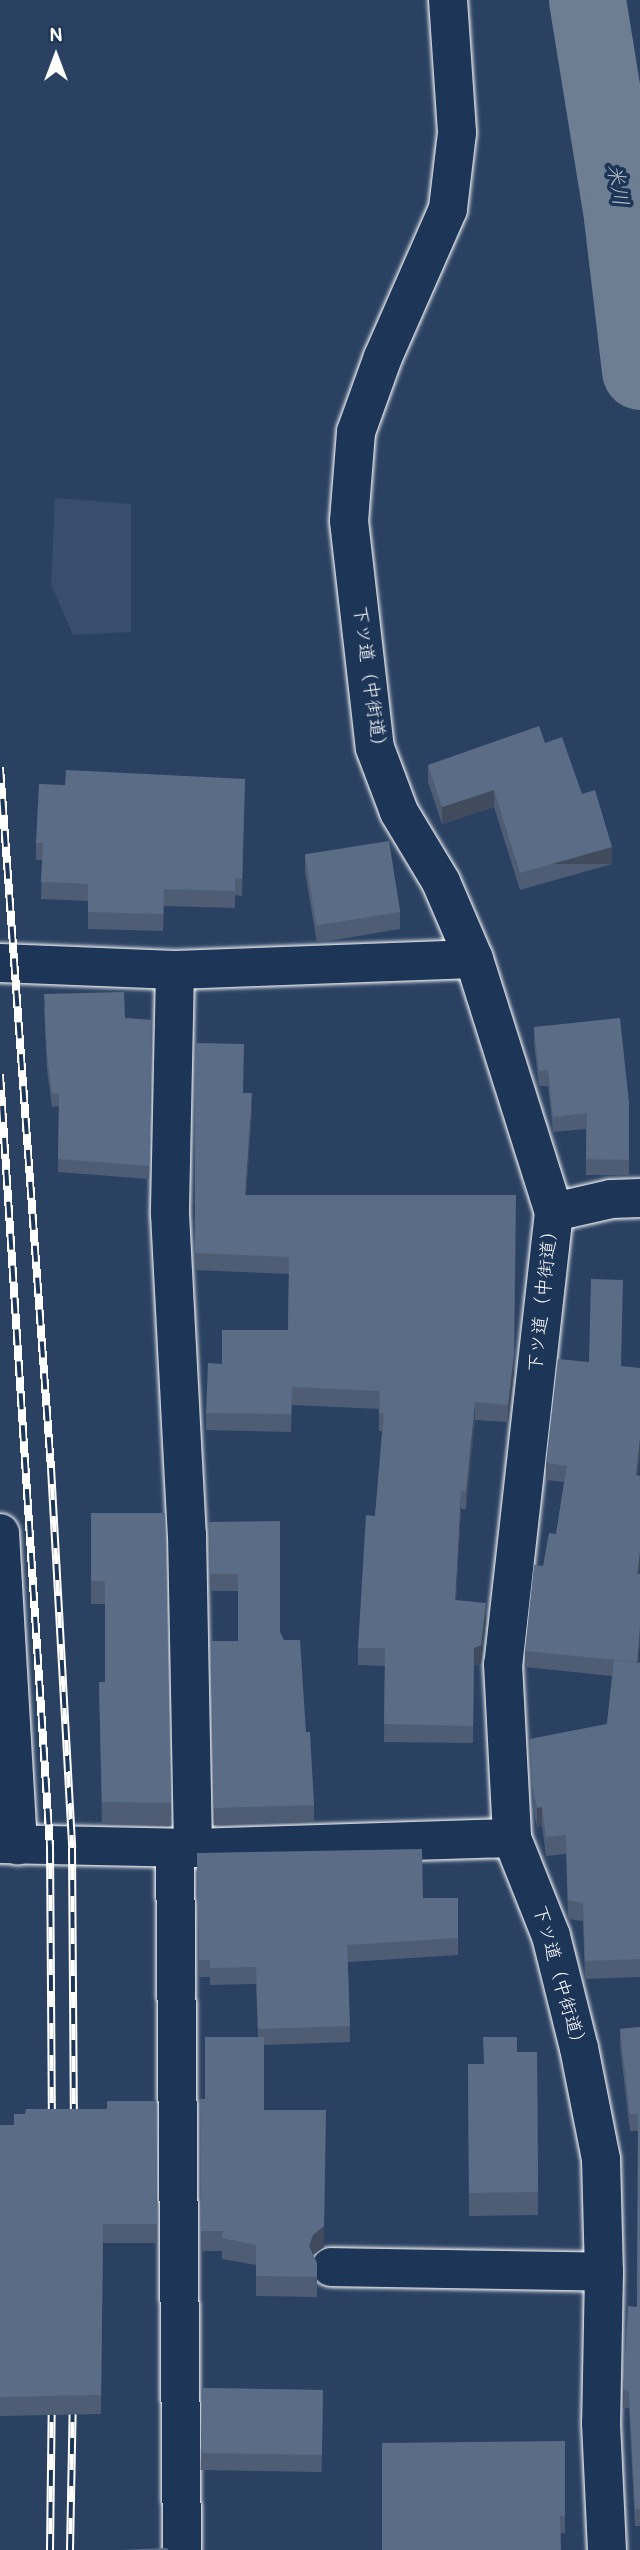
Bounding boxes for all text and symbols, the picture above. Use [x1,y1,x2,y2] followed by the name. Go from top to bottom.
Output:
[21,21,91,91] north arrow
[50,23,62,47] text: N
[601,162,633,208] water label: 米川
[347,604,391,758] street label: 下ツ道（中街道）
[525,1220,563,1374] street label: 下ツ道（中街道）
[527,1903,591,2055] street label: 下ツ道（中街道）

